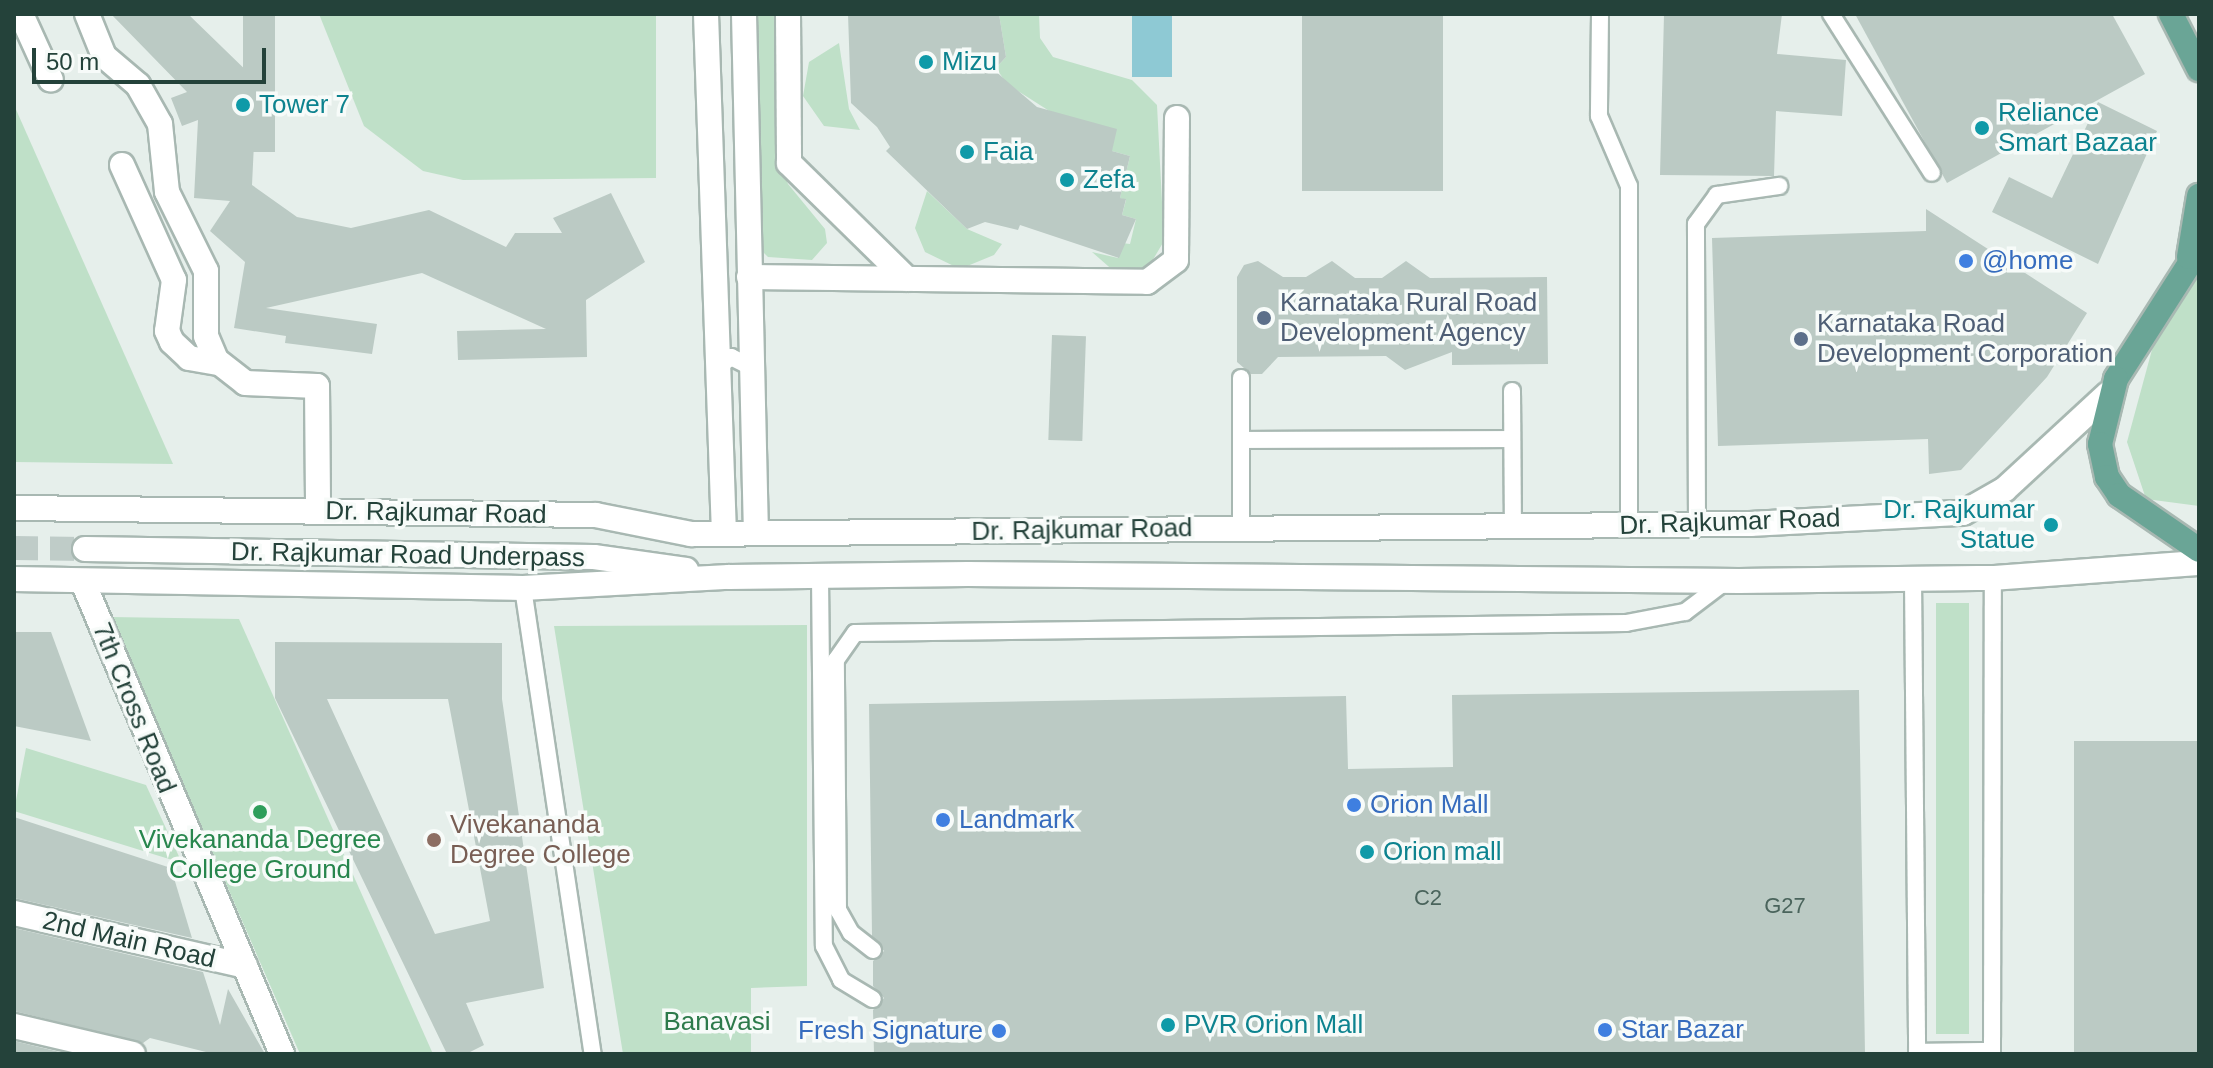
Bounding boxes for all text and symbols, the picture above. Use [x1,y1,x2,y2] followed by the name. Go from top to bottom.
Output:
[36,32,270,82] scale bar
[942,46,997,78] place label: Mizu
[46,48,99,75] text: 50 m
[917,53,935,71] marker: Mizu
[259,89,350,121] place label: Tower 7
[234,96,252,114] marker: Tower 7
[1998,97,2157,158] place label: Reliance Smart Bazaar
[1973,119,1991,137] marker: Reliance Smart Bazaar
[983,136,1034,168] place label: Faia
[958,143,976,161] marker: Faia
[1083,164,1135,196] place label: Zefa
[1058,171,1076,189] marker: Zefa
[1982,245,2073,277] place label: @home
[1957,252,1975,270] marker: @home
[1280,287,1537,348] place label: Karnataka Rural Road Development Agency
[1817,308,2113,370] place label: Karnataka Road Development Corporation
[1255,309,1273,327] marker: Karnataka Rural Road Development Agency
[1792,330,1810,348] marker: Karnataka Road Development Corporation
[1883,494,2035,556] place label: Dr. Rajkumar Statue
[325,495,547,531] street label: Dr. Rajkumar Road
[1619,503,1841,541] street label: Dr. Rajkumar Road
[971,512,1193,548] street label: Dr. Rajkumar Road
[2042,516,2060,534] marker: Dr. Rajkumar Statue
[231,536,585,574] street label: Dr. Rajkumar Road Underpass
[86,618,182,798] street label: 7th Cross Road
[1370,789,1488,821] place label: Orion Mall
[1345,796,1363,814] marker: Orion Mall
[251,803,269,821] marker: Vivekananda Degree College Ground
[959,804,1075,836] place label: Landmark
[450,809,631,870] place label: Vivekananda Degree College
[934,811,952,829] marker: Landmark
[139,824,381,886] place label: Vivekananda Degree College Ground
[425,831,443,849] marker: Vivekananda Degree College
[1383,836,1501,868] place label: Orion mall
[1358,843,1376,861] marker: Orion mall
[1414,885,1442,911] house number: C2
[1764,893,1806,919] house number: G27
[40,905,218,975] street label: 2nd Main Road
[664,1006,770,1038] park label: Banavasi
[1184,1009,1363,1041] place label: PVR Orion Mall
[1621,1014,1744,1046] place label: Star Bazar
[798,1015,983,1047] place label: Fresh Signature
[1159,1016,1177,1034] marker: PVR Orion Mall
[1596,1021,1614,1039] marker: Star Bazar
[990,1022,1008,1040] marker: Fresh Signature

